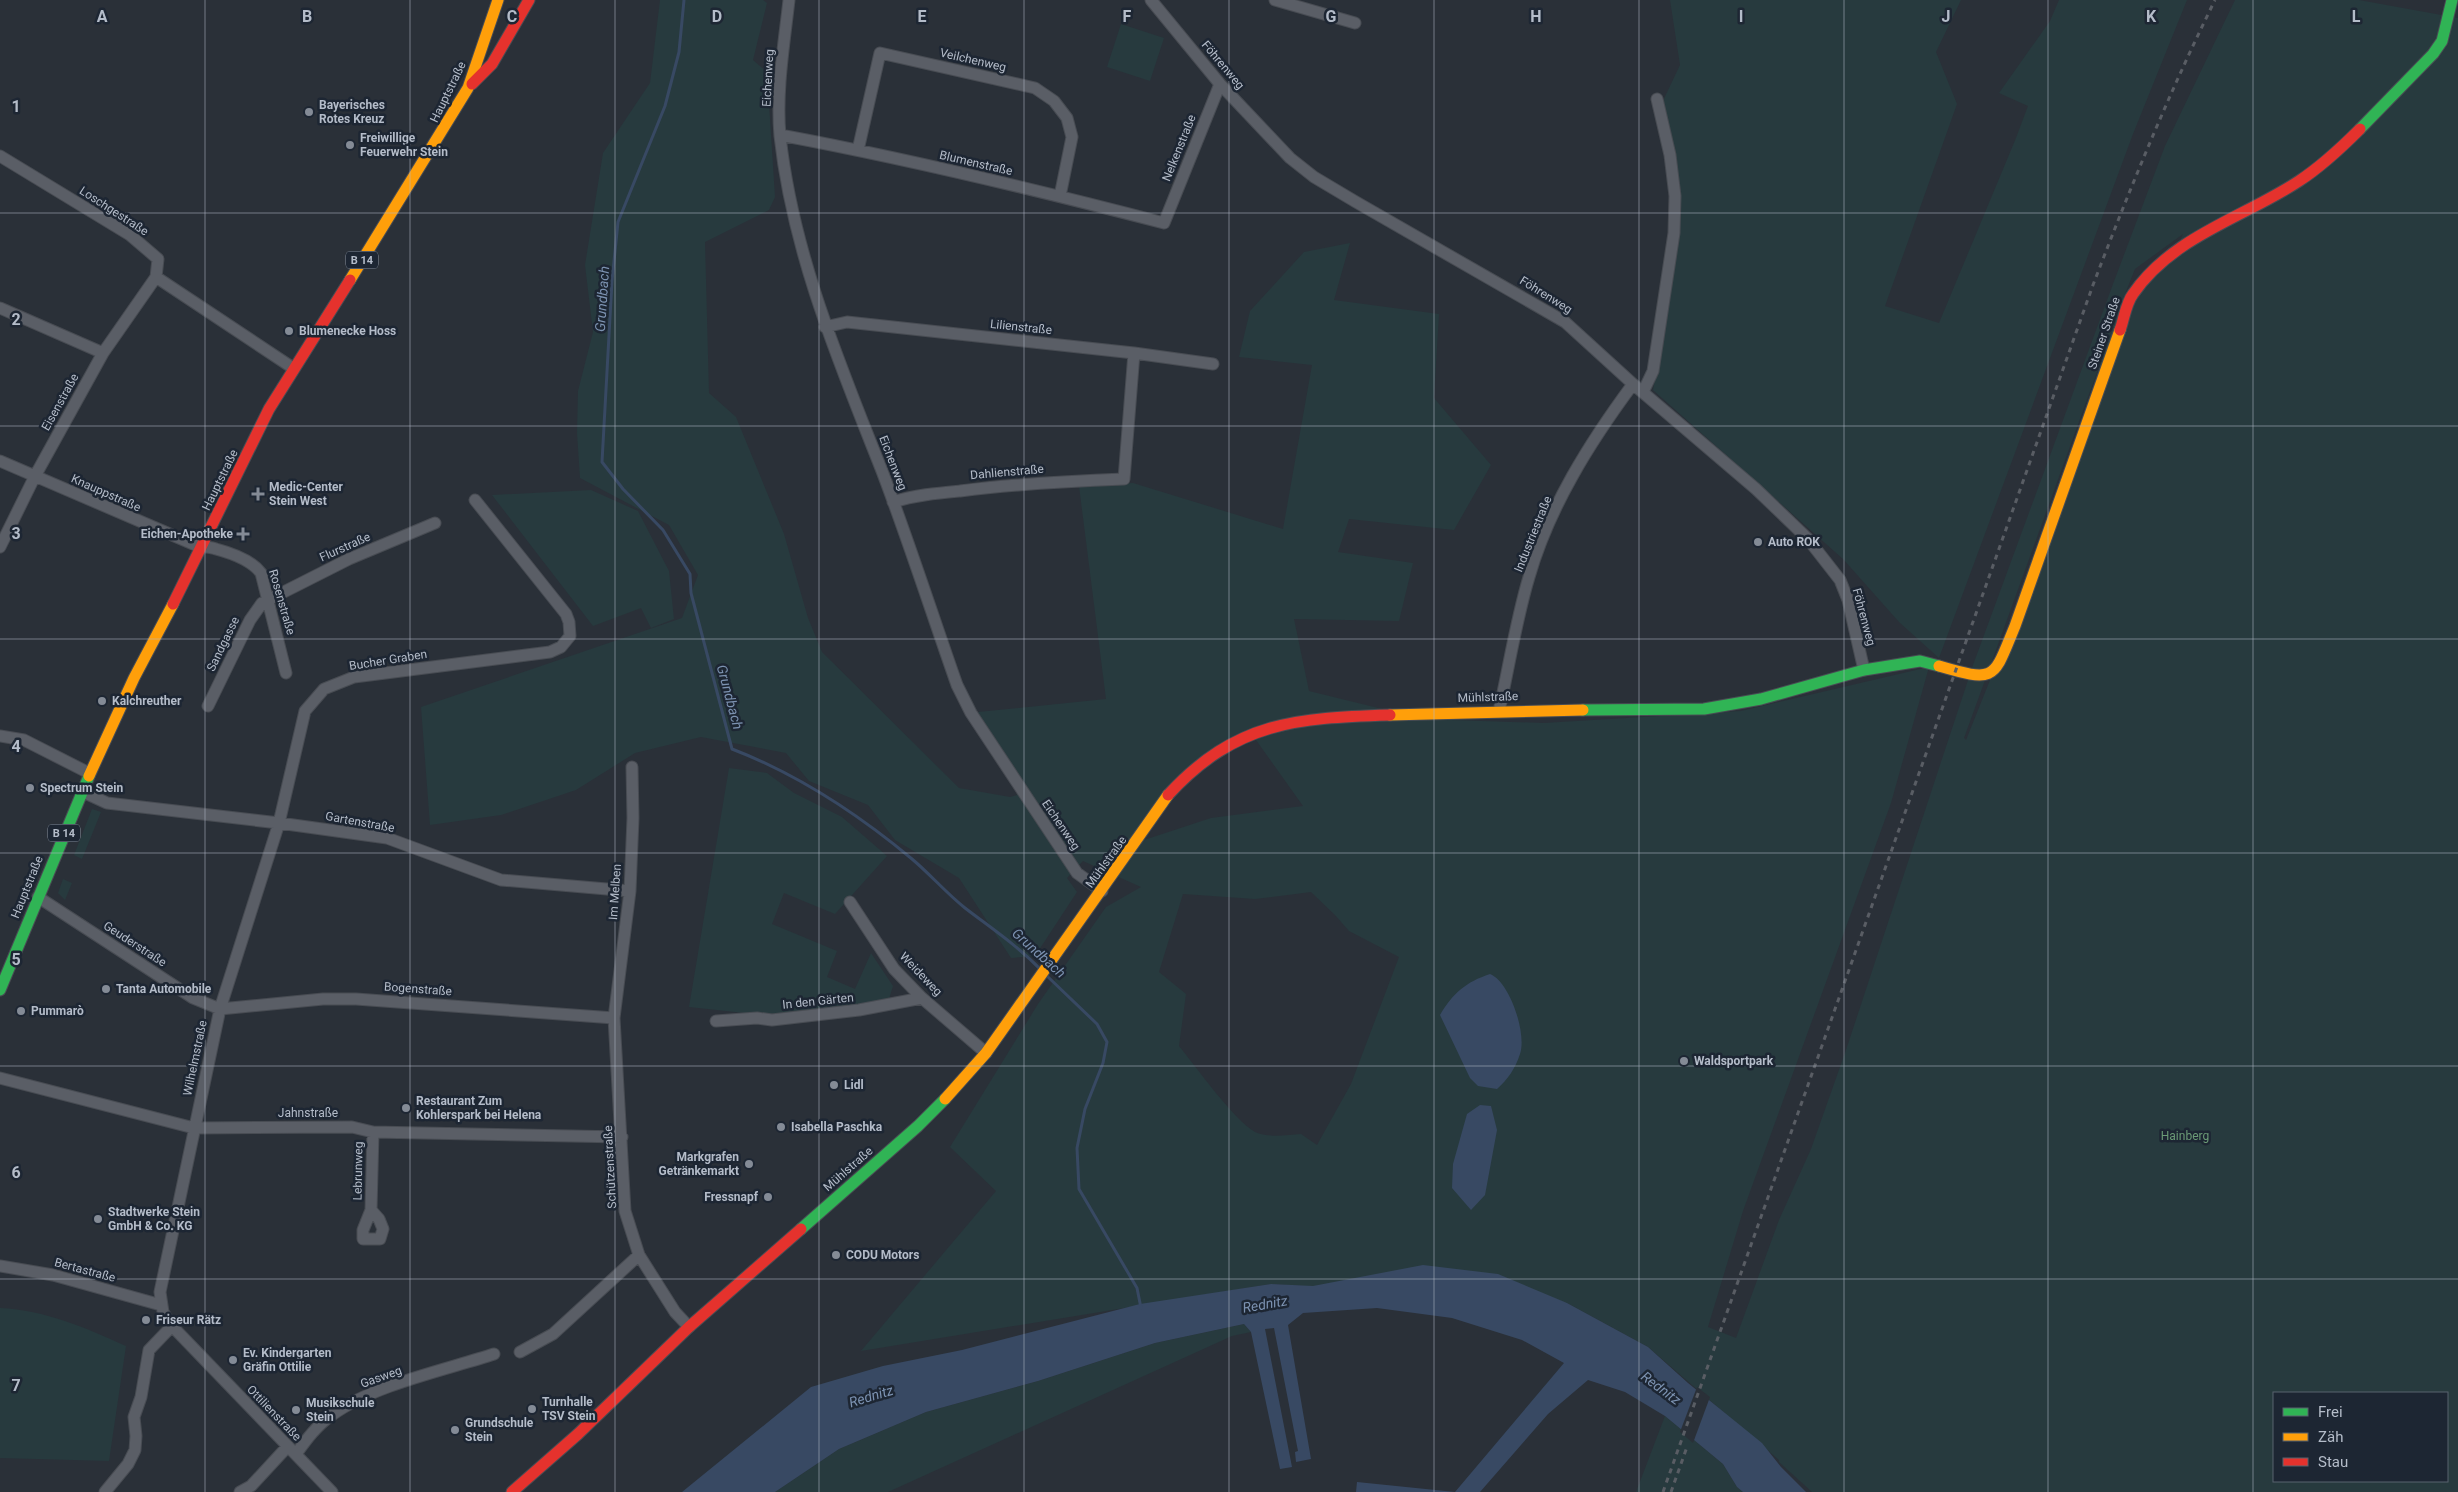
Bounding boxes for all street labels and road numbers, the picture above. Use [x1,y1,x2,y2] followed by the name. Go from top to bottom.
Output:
[1199,38,1247,92] street label: Föhrenweg
[938,46,1008,74] street label: Veilchenweg
[759,49,777,107] street label: Eichenweg
[427,59,469,125] street label: Hauptstraße
[1159,113,1199,183] street label: Nelkenstraße
[938,148,1014,178] street label: Blumenstraße
[77,183,151,239] street label: Loschgestraße
[346,252,378,268] road number: B 14
[1517,273,1575,317] street label: Föhrenweg
[2085,295,2123,371] street label: Steiner Straße
[989,317,1053,337] street label: Lilienstraße
[39,371,81,433] street label: Eisenstraße
[876,434,910,492] street label: Eichenweg
[199,447,241,513] street label: Hauptstraße
[970,462,1044,482] street label: Dahlienstraße
[69,471,143,515] street label: Knauppstraße
[1511,494,1555,574] street label: Industriestraße
[317,530,373,564] street label: Flurstraße
[266,568,298,636] street label: Rosenstraße
[1850,587,1878,647] street label: Föhrenweg
[204,614,242,674] street label: Sandgasse
[348,647,428,673] street label: Bucher Graben
[1457,689,1519,705] street label: Mühlstraße
[1039,797,1083,853] street label: Eichenweg
[324,809,396,835] street label: Gartenstraße
[48,824,80,841] road number: B 14
[1083,833,1129,891] street label: Mühlstraße
[8,854,46,920] street label: Hauptstraße
[606,863,624,921] street label: Im Melben
[101,918,169,970] street label: Geuderstraße
[897,949,945,999] street label: Weideweg
[384,980,452,998] street label: Bogenstraße
[782,990,854,1012] street label: In den Gärten
[180,1019,210,1097] street label: Wilhelmstraße
[278,1106,338,1120] street label: Jahnstraße
[601,1125,619,1209] street label: Schützenstraße
[350,1141,366,1201] street label: Lebrunweg
[821,1144,875,1194] street label: Mühlstraße
[53,1255,117,1285] street label: Bertastraße
[358,1363,404,1391] street label: Gasweg
[244,1382,304,1444] street label: Ottilienstraße

